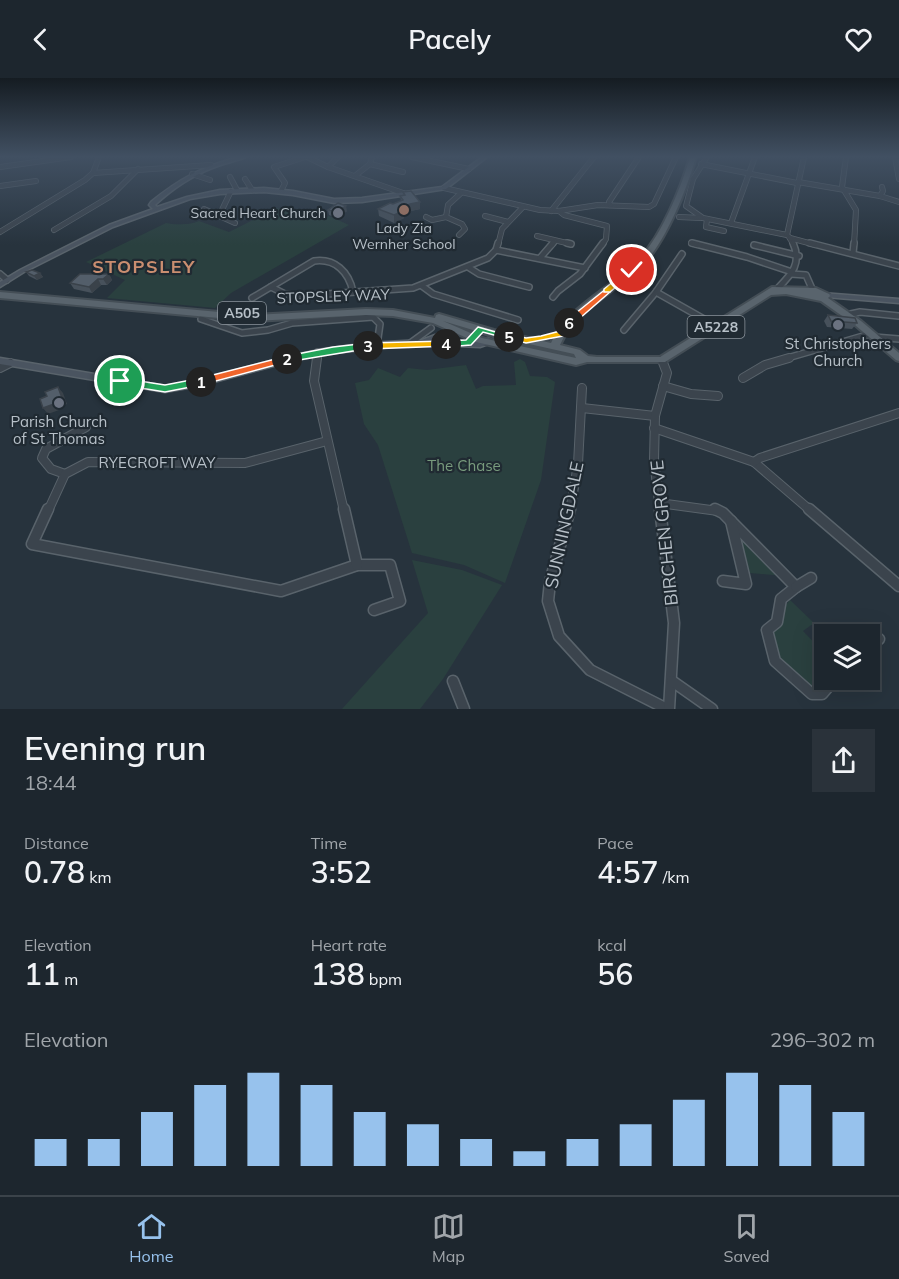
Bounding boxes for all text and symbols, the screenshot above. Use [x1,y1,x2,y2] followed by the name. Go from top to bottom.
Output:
[408,22,491,56] text: Pacely
[24,23,57,56] icon: back
[842,23,875,56] icon: heart
[397,203,411,217] marker: Lady Zia Wernher School
[191,204,326,222] place label: Sacred Heart Church
[331,206,345,220] marker: Sacred Heart Church
[352,219,456,253] place label: Lady Zia Wernher School
[606,244,657,295] pin
[615,253,648,286] icon: check
[92,255,196,278] district label: STOPSLEY
[276,285,391,307] street label: STOPSLEY WAY
[218,302,266,324] road number: A505
[554,308,584,338] pin: 6
[564,313,574,333] text: 6
[688,316,744,338] road number: A5228
[831,318,845,332] marker: St Christophers Church
[494,322,524,352] pin: 5
[504,327,514,347] text: 5
[431,329,461,359] pin: 4
[353,331,383,361] pin: 3
[441,334,451,354] text: 4
[785,334,891,370] place label: St Christophers Church
[363,336,373,356] text: 3
[272,344,302,374] pin: 2
[282,349,292,369] text: 2
[94,355,145,406] pin
[103,364,136,397] icon: arrive
[186,367,216,397] pin: 1
[196,372,206,392] text: 1
[52,396,66,410] marker: Parish Church of St Thomas
[11,412,107,448] place label: Parish Church of St Thomas
[99,453,216,472] street label: RYECROFT WAY
[427,456,501,475] park label: The Chase
[539,459,589,591] street label: SUNNINGDALE
[645,459,683,607] street label: BIRCHEN GROVE
[814,624,880,690] map controls
[814,624,880,690] button: layers
[24,727,206,768] text: Evening run
[812,729,875,792] button: share
[24,770,77,795] text: 18:44
[24,833,89,853] text: Distance
[311,833,347,853] text: Time
[597,833,633,853] text: Pace
[24,853,85,891] text: 0.78
[311,853,372,891] text: 3:52
[597,853,658,891] text: 4:57
[85,867,112,887] text: km
[658,867,689,887] text: /km
[24,935,92,955] text: Elevation
[311,935,387,955] text: Heart rate
[597,935,627,955] text: kcal
[24,955,60,993] text: 11
[311,955,365,993] text: 138
[597,955,633,993] text: 56
[60,969,78,989] text: m
[365,969,402,989] text: bpm
[24,1027,109,1052] text: Elevation
[770,1027,875,1052] text: 296–302 m
[129,1210,173,1266] tab: Home
[432,1210,465,1266] tab: Map
[724,1210,770,1266] tab: Saved

